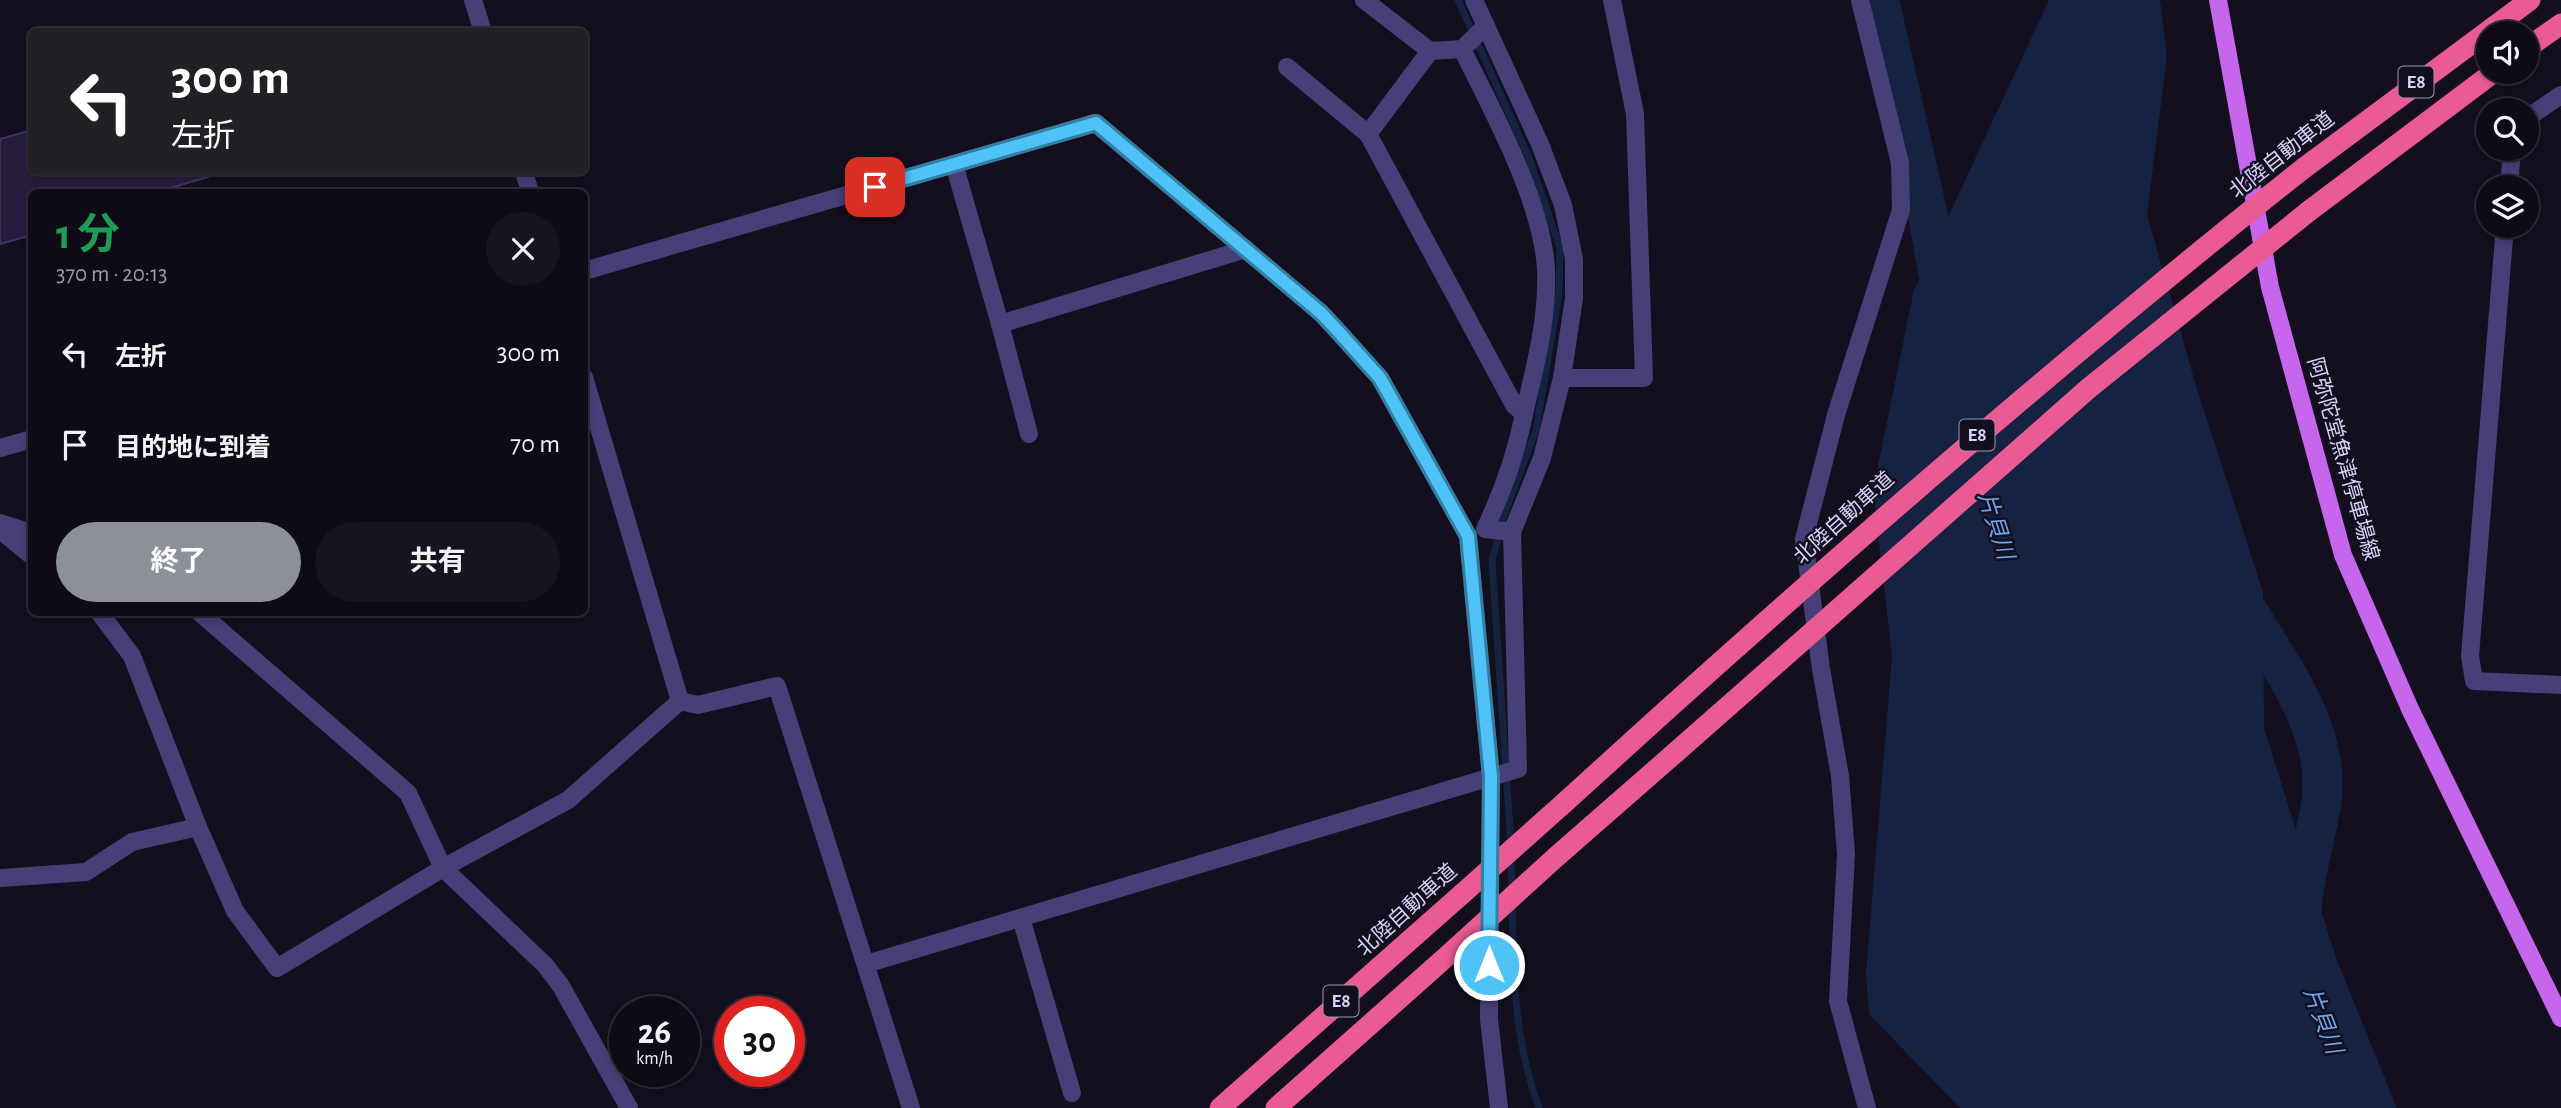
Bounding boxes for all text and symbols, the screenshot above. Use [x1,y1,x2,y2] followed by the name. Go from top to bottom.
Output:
[2476,21,2539,238] map controls
[2476,21,2539,84] button: sound
[171,54,290,103] text: 300 m
[56,56,147,147] icon: left
[2398,66,2434,97] road number: E8
[2476,98,2539,161] button: search
[2225,107,2338,202] street label: 北陸自動車道
[171,120,235,152] text: 左折
[845,157,905,217] pin
[856,168,894,206] icon: arrive
[2476,175,2539,238] button: layers
[486,212,560,286] button: close
[56,214,119,256] text: 1 分
[56,263,168,286] text: 370 m · 20:13
[56,335,94,373] icon: left
[497,340,560,366] text: 300 m
[115,344,167,370] text: 左折
[2304,355,2383,563] street label: 阿弥陀堂魚津停車場線
[1960,420,1994,450] road number: E8
[56,426,94,464] icon: arrive
[510,431,560,457] text: 70 m
[115,435,271,461] text: 目的地に到着
[1789,467,1898,568] street label: 北陸自動車道
[1973,489,2019,565] water label: 片貝川
[56,522,301,602] button: 終了
[315,522,560,602] button: 共有
[1352,859,1461,960] street label: 北陸自動車道
[1452,928,1526,1002] position arrow
[2299,984,2348,1060] water label: 片貝川
[1324,986,1358,1016] road number: E8
[714,996,805,1087] speed limit sign: 30
[638,1015,671,1050] text: 26
[636,1050,673,1068] text: km/h

